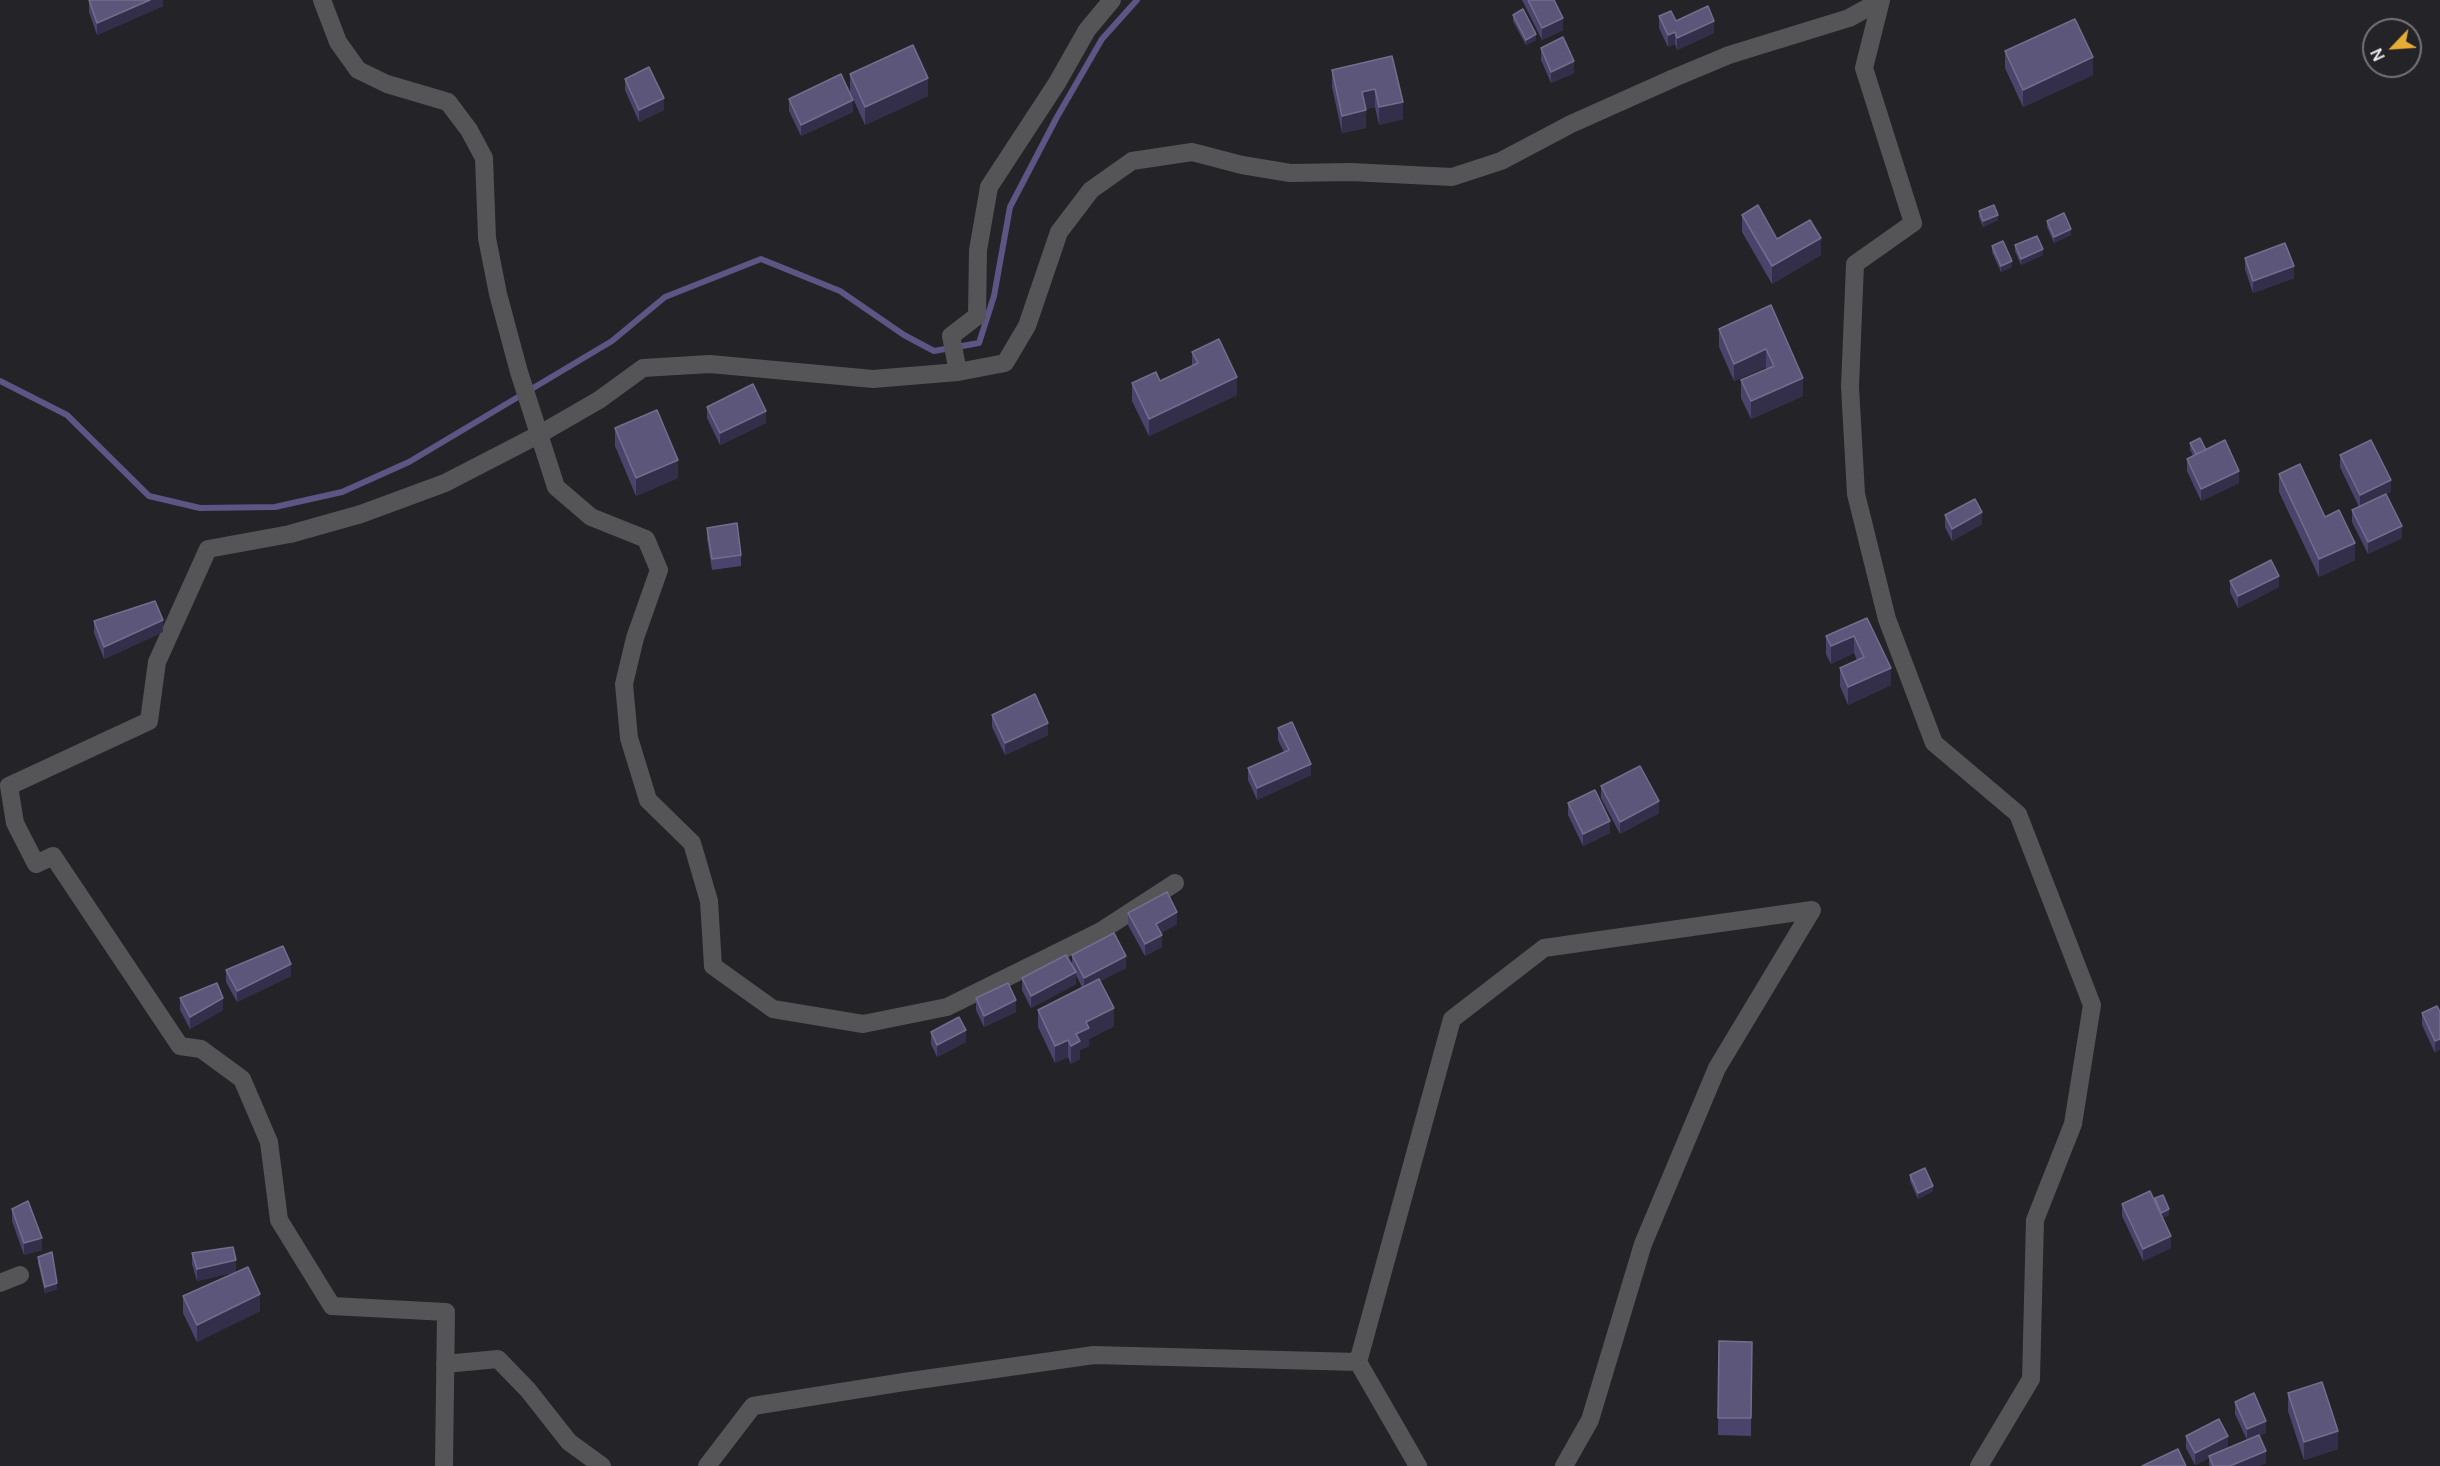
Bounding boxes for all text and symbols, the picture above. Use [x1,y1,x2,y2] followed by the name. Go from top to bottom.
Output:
[2362,18,2422,78] north arrow
[2365,45,2390,65] text: N

